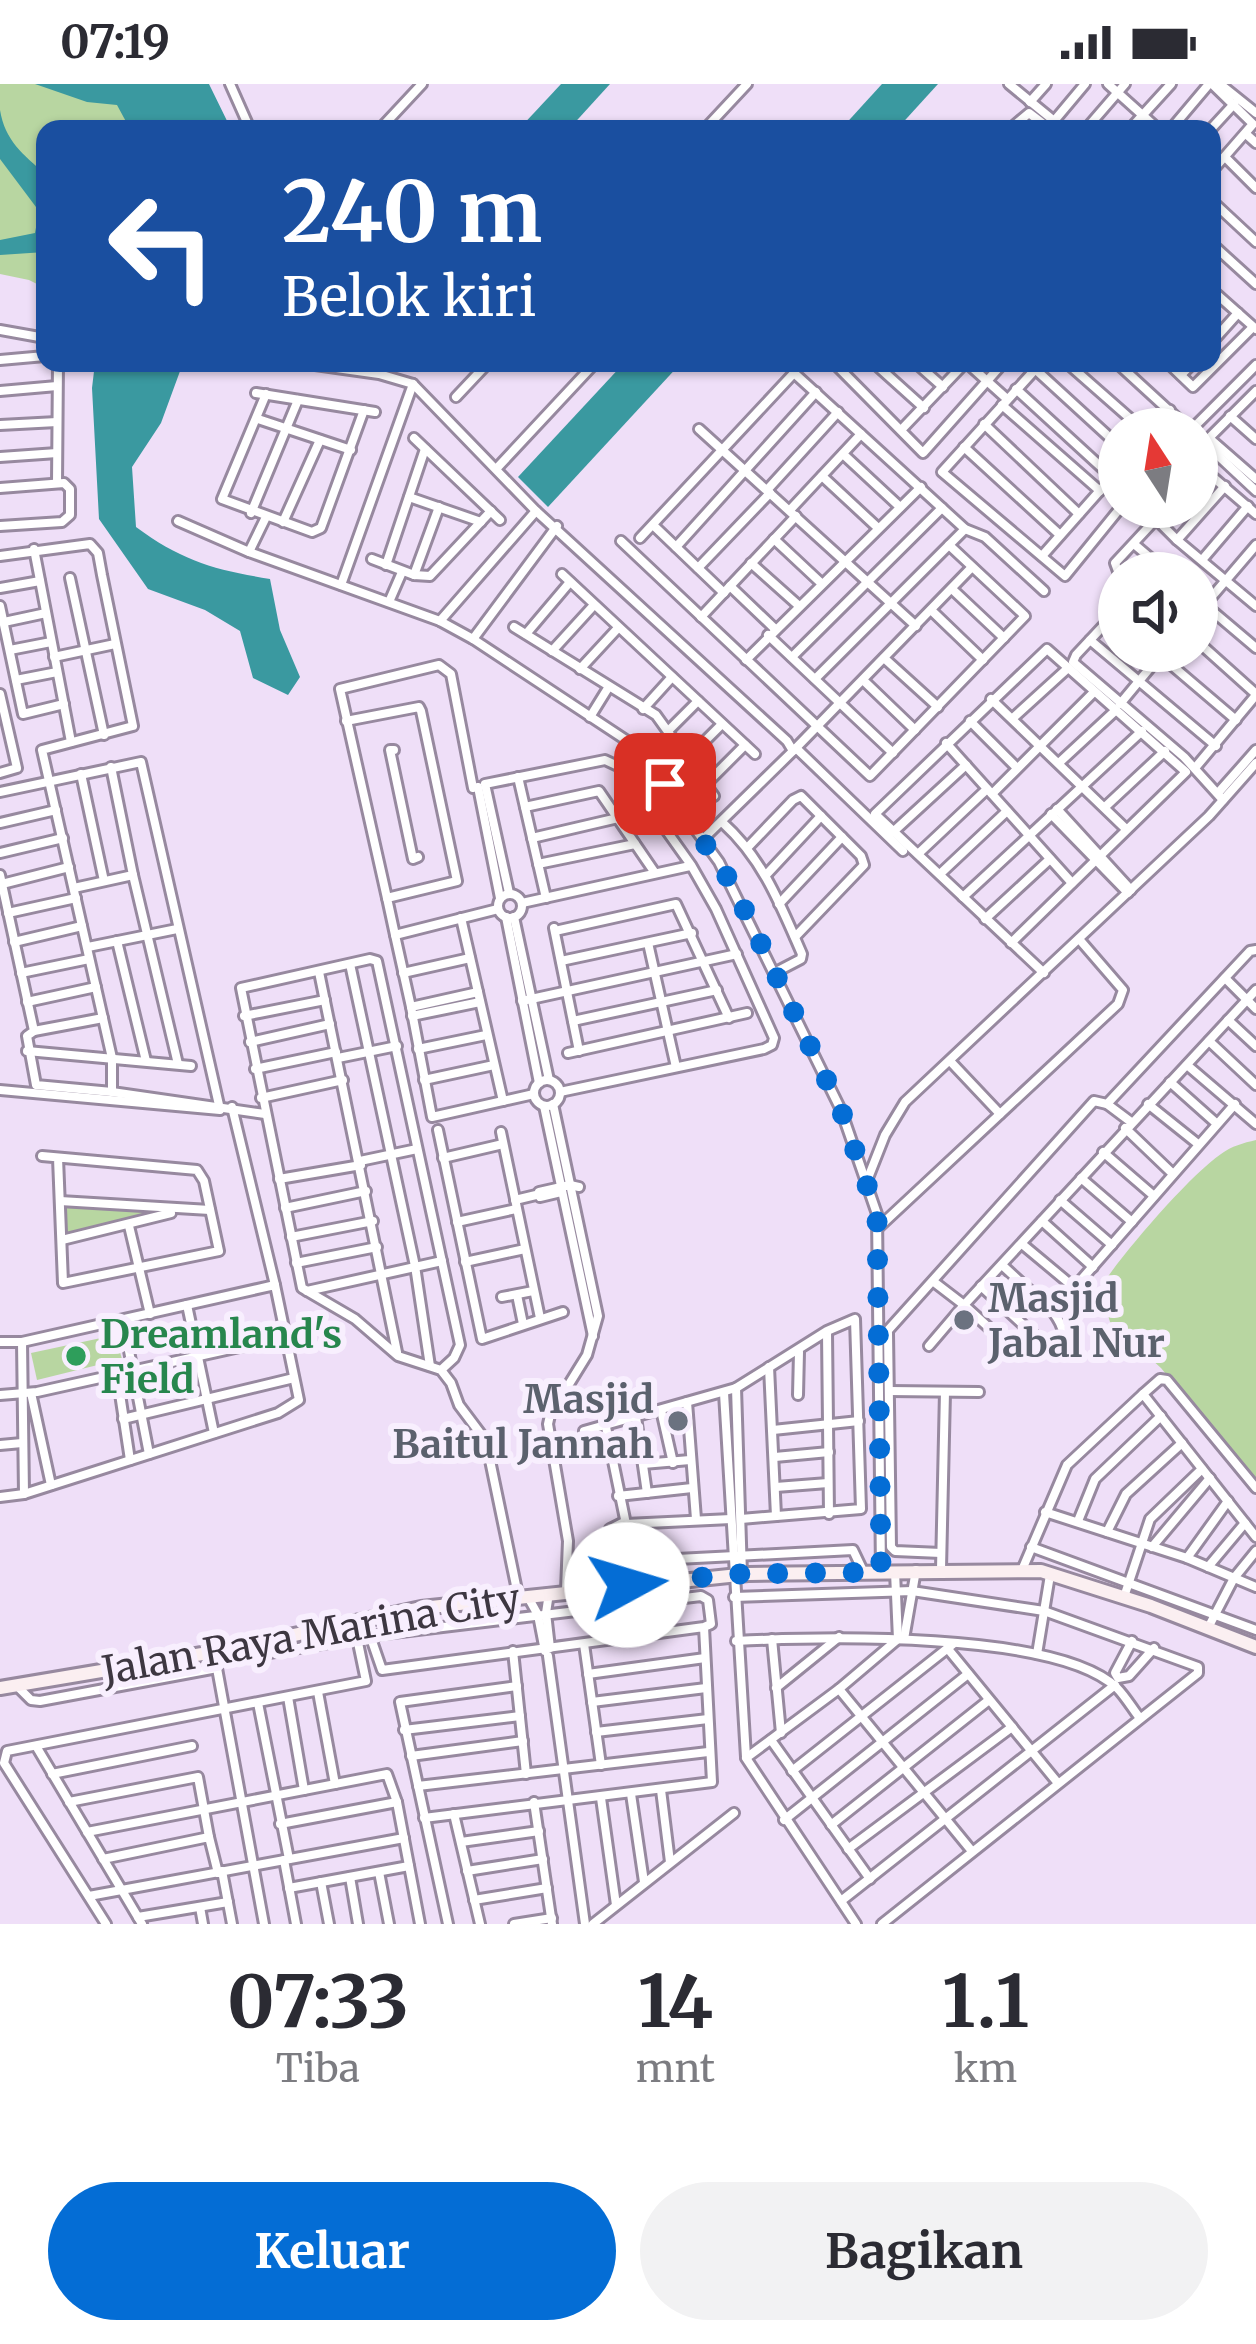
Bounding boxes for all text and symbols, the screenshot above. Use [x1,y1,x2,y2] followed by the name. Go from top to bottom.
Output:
[60,14,170,70] text: 07:19
[282,159,542,265] text: 240 m
[84,168,240,324] icon: left
[282,263,536,331] text: Belok kiri
[1098,408,1218,528] north arrow
[1098,408,1218,672] map controls
[1098,552,1218,672] button: sound
[614,733,716,835] pin
[632,751,698,817] icon: arrive
[987,1274,1165,1368] place label: Masjid Jabal Nur
[951,1307,977,1333] marker: Masjid Jabal Nur
[100,1310,342,1404] place label: Dreamland's Field
[63,1343,89,1369] marker: Dreamland's Field
[392,1375,654,1469] place label: Masjid Baitul Jannah
[665,1408,691,1434] marker: Masjid Baitul Jannah
[564,1522,690,1648] position arrow
[97,1574,524,1696] street label: Jalan Raya Marina City
[227,1956,409,2047] text: 07:33
[638,1956,713,2047] text: 14
[942,1956,1029,2047] text: 1.1
[276,2044,360,2093] text: Tiba
[636,2044,715,2093] text: mnt
[954,2044,1017,2093] text: km
[48,2182,616,2320] button: Keluar
[640,2182,1208,2320] button: Bagikan

